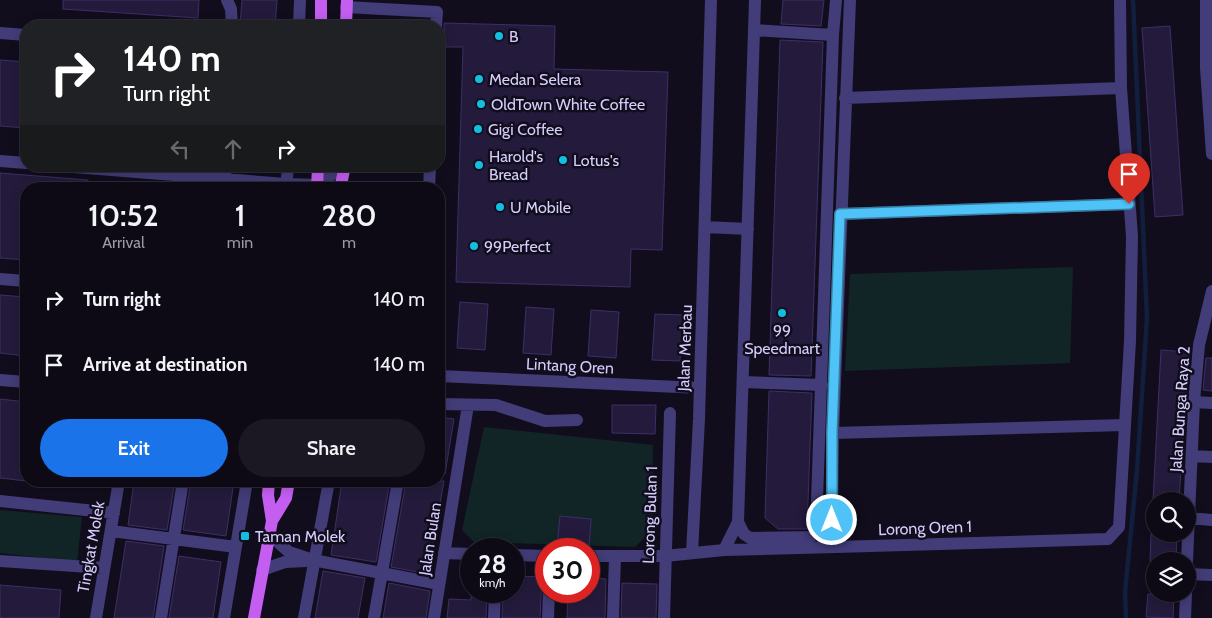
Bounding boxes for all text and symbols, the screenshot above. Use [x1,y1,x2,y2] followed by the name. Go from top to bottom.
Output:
[509,27,519,46] place label: B
[493,30,505,42] marker: B
[123,37,221,80] text: 140 m
[40,40,105,105] icon: right
[489,70,581,89] place label: Medan Selera
[473,73,485,85] marker: Medan Selera
[123,80,210,107] text: Turn right
[491,95,645,114] place label: OldTown White Coffee
[475,98,487,110] marker: OldTown White Coffee
[488,120,562,139] place label: Gigi Coffee
[472,123,484,135] marker: Gigi Coffee
[166,135,194,163] icon: left
[219,135,247,163] icon: ahead
[272,135,300,163] icon: right
[489,147,544,184] place label: Harold's Bread
[573,151,620,170] place label: Lotus's
[1108,153,1150,204] pin
[557,154,569,166] marker: Lotus's
[473,159,485,171] marker: Harold's Bread
[1115,160,1143,188] icon: arrive
[88,197,159,234] text: 10:52
[235,197,245,234] text: 1
[322,197,377,234] text: 280
[510,198,571,217] place label: U Mobile
[494,201,506,213] marker: U Mobile
[102,233,145,252] text: Arrival
[227,233,253,252] text: min
[342,233,356,252] text: m
[484,237,551,256] place label: 99Perfect
[468,240,480,252] marker: 99Perfect
[40,286,68,314] icon: right
[83,288,161,311] text: Turn right
[374,288,425,311] text: 140 m
[674,304,696,393] street label: Jalan Merbau
[776,307,788,319] marker: 99 Speedmart
[744,321,820,358] place label: 99 Speedmart
[1166,345,1194,474] street label: Jalan Bunga Raya 2
[40,351,68,379] icon: arrive
[83,353,247,376] text: Arrive at destination
[374,353,425,376] text: 140 m
[526,354,614,378] street label: Lintang Oren
[40,419,228,477] button: Exit
[238,419,425,477] button: Share
[639,466,661,564] street label: Lorong Bulan 1
[1146,492,1196,602] map controls
[1146,492,1196,542] button: search
[805,493,857,545] position arrow
[74,499,109,594] street label: Tingkat Molek
[415,501,445,578] street label: Jalan Bulan
[878,517,972,539] street label: Lorong Oren 1
[255,527,346,546] place label: Taman Molek
[239,530,251,542] marker: Taman Molek
[535,538,600,603] speed limit sign: 30
[478,549,507,579] text: 28
[1146,552,1196,602] button: layers
[479,575,506,590] text: km/h

